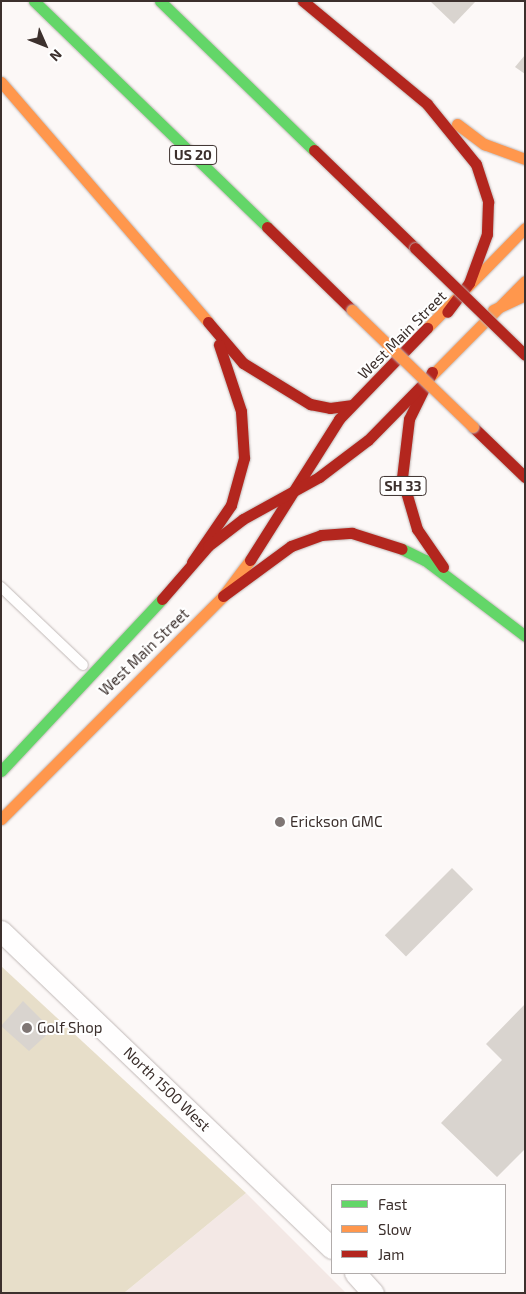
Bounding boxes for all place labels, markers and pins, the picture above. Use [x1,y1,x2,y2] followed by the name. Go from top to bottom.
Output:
[290,813,382,831] place label: Erickson GMC
[274,816,286,828] marker: Erickson GMC
[37,1019,103,1037] place label: Golf Shop
[21,1022,33,1034] marker: Golf Shop

